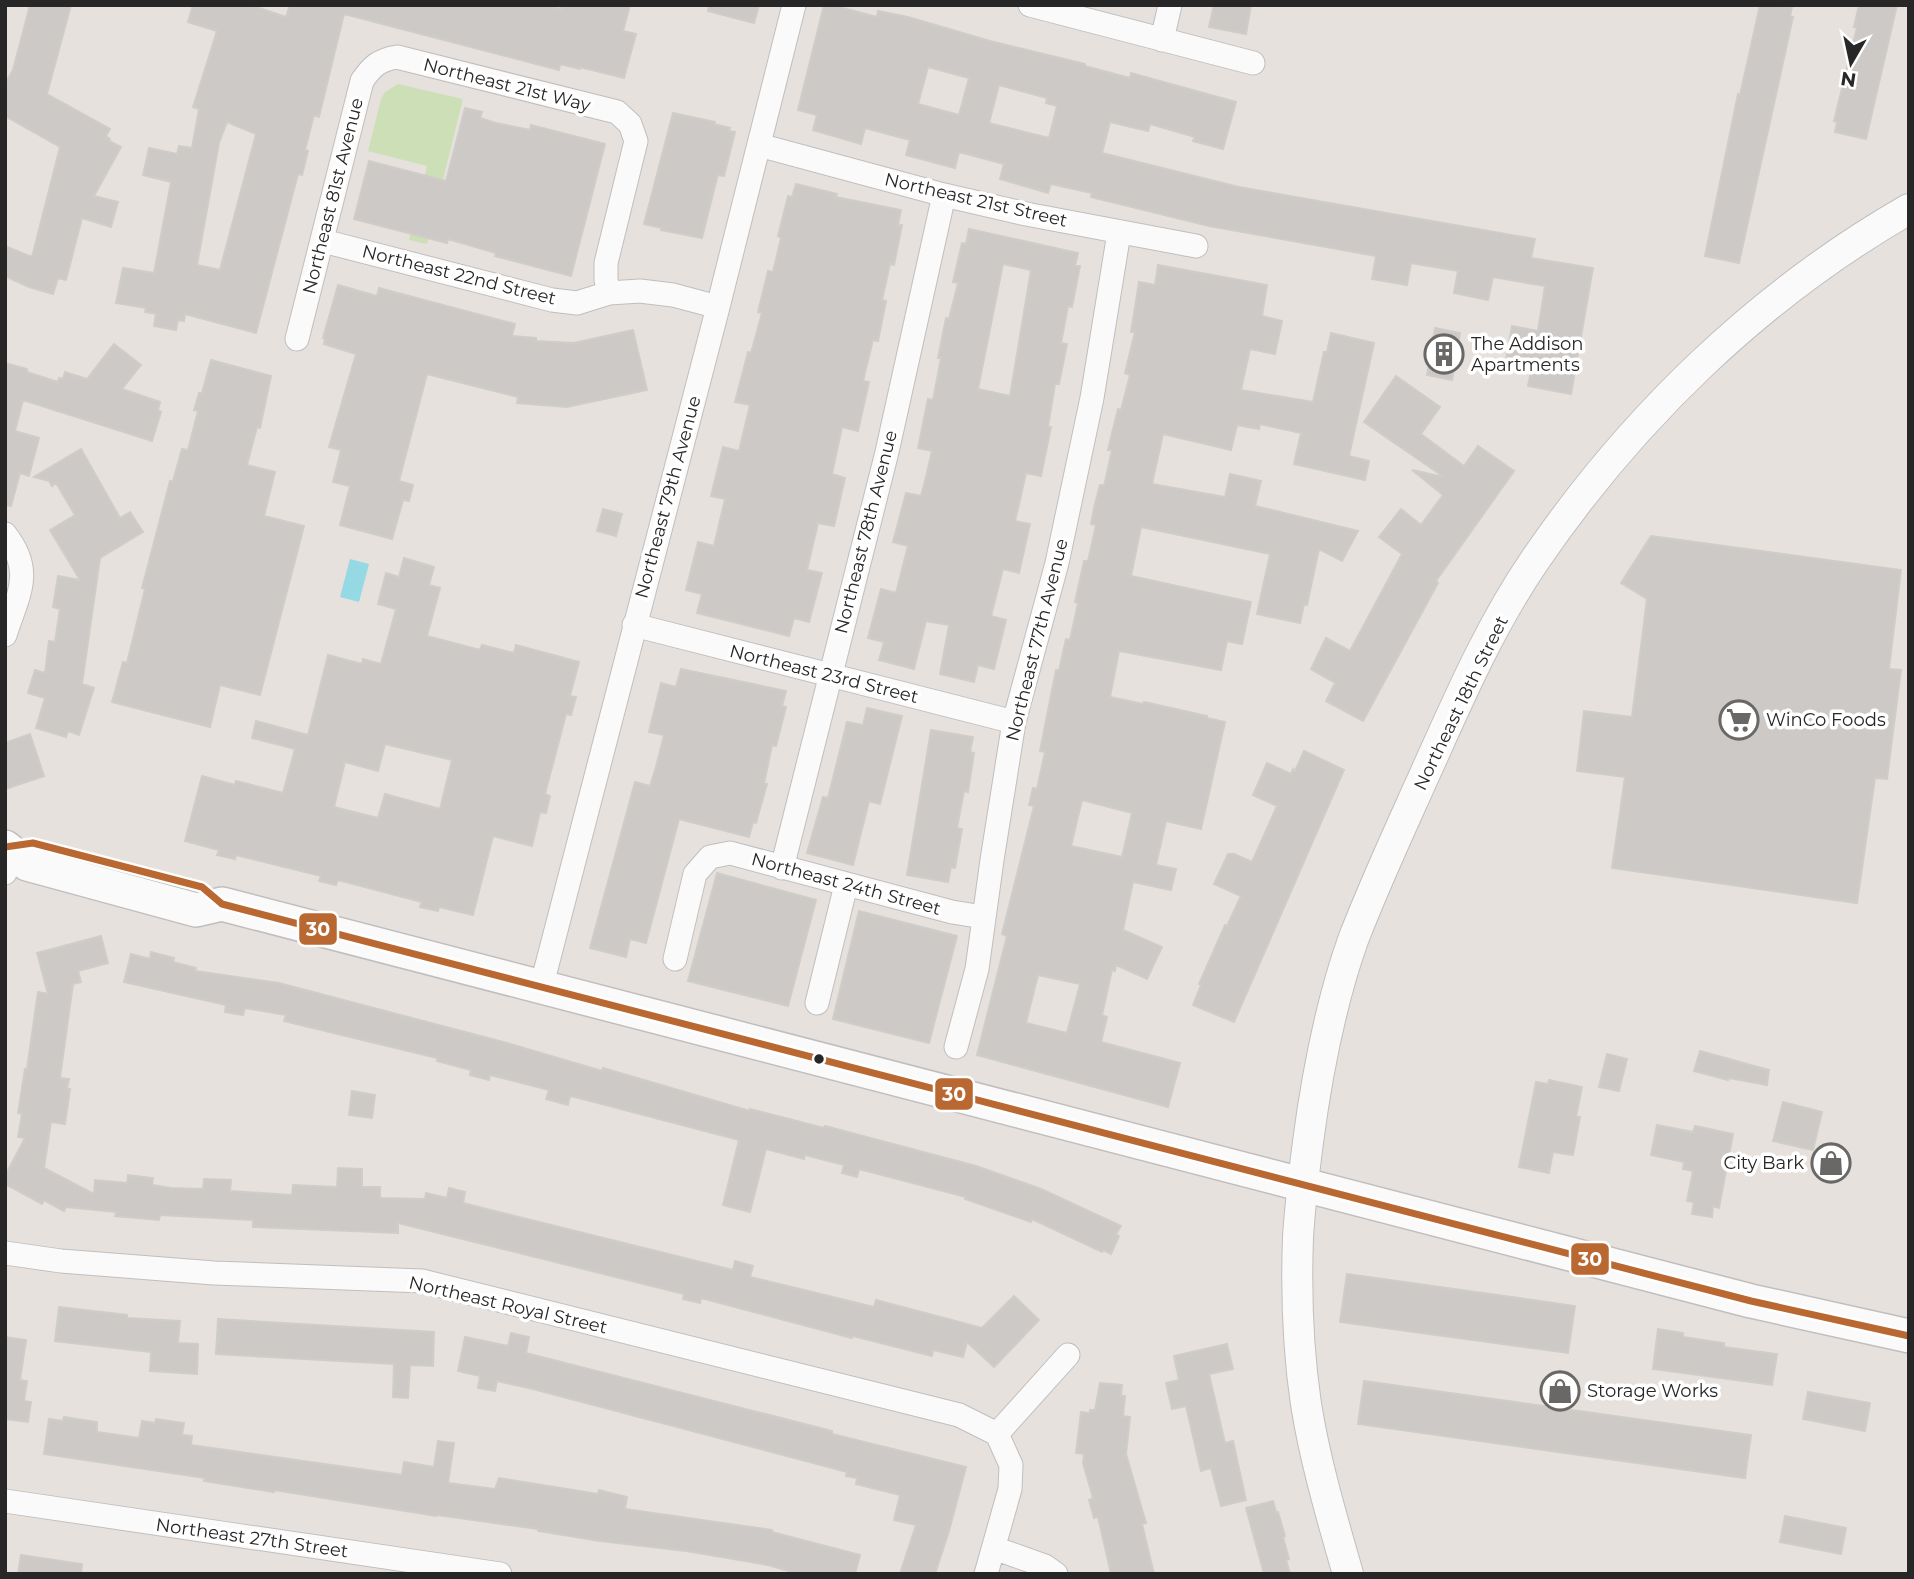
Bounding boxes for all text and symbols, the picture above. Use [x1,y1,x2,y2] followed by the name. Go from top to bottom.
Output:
[1816,28,1886,98] north arrow
[421,54,593,116] street label: Northeast 21st Way
[1839,67,1858,92] text: N
[298,95,368,296] street label: Northeast 81st Avenue
[882,168,1070,232] street label: Northeast 21st Street
[360,240,558,310] street label: Northeast 22nd Street
[1423,333,1465,375] building icon: The Addison Apartments
[1471,333,1583,376] place label: The Addison Apartments
[630,393,706,601] street label: Northeast 79th Avenue
[830,428,902,636] street label: Northeast 78th Avenue
[1001,536,1073,744] street label: Northeast 77th Avenue
[1409,612,1513,794] street label: Northeast 18th Street
[727,640,921,708] street label: Northeast 23rd Street
[1718,699,1760,741] supermarket icon: WinCo Foods
[1766,709,1886,731] place label: WinCo Foods
[749,848,943,920] street label: Northeast 24th Street
[298,912,338,946] line badge: 30
[305,918,330,941] text: 30
[812,1052,826,1066] unlabelled marker
[934,1077,974,1111] line badge: 30
[941,1083,966,1106] text: 30
[1810,1142,1852,1184] shop icon: City Bark
[1723,1152,1804,1174] place label: City Bark
[1570,1242,1610,1276] line badge: 30
[1577,1248,1602,1271] text: 30
[407,1271,609,1339] street label: Northeast Royal Street
[1539,1370,1581,1412] shop icon: Storage Works
[1587,1380,1718,1402] place label: Storage Works
[154,1514,350,1562] street label: Northeast 27th Street

